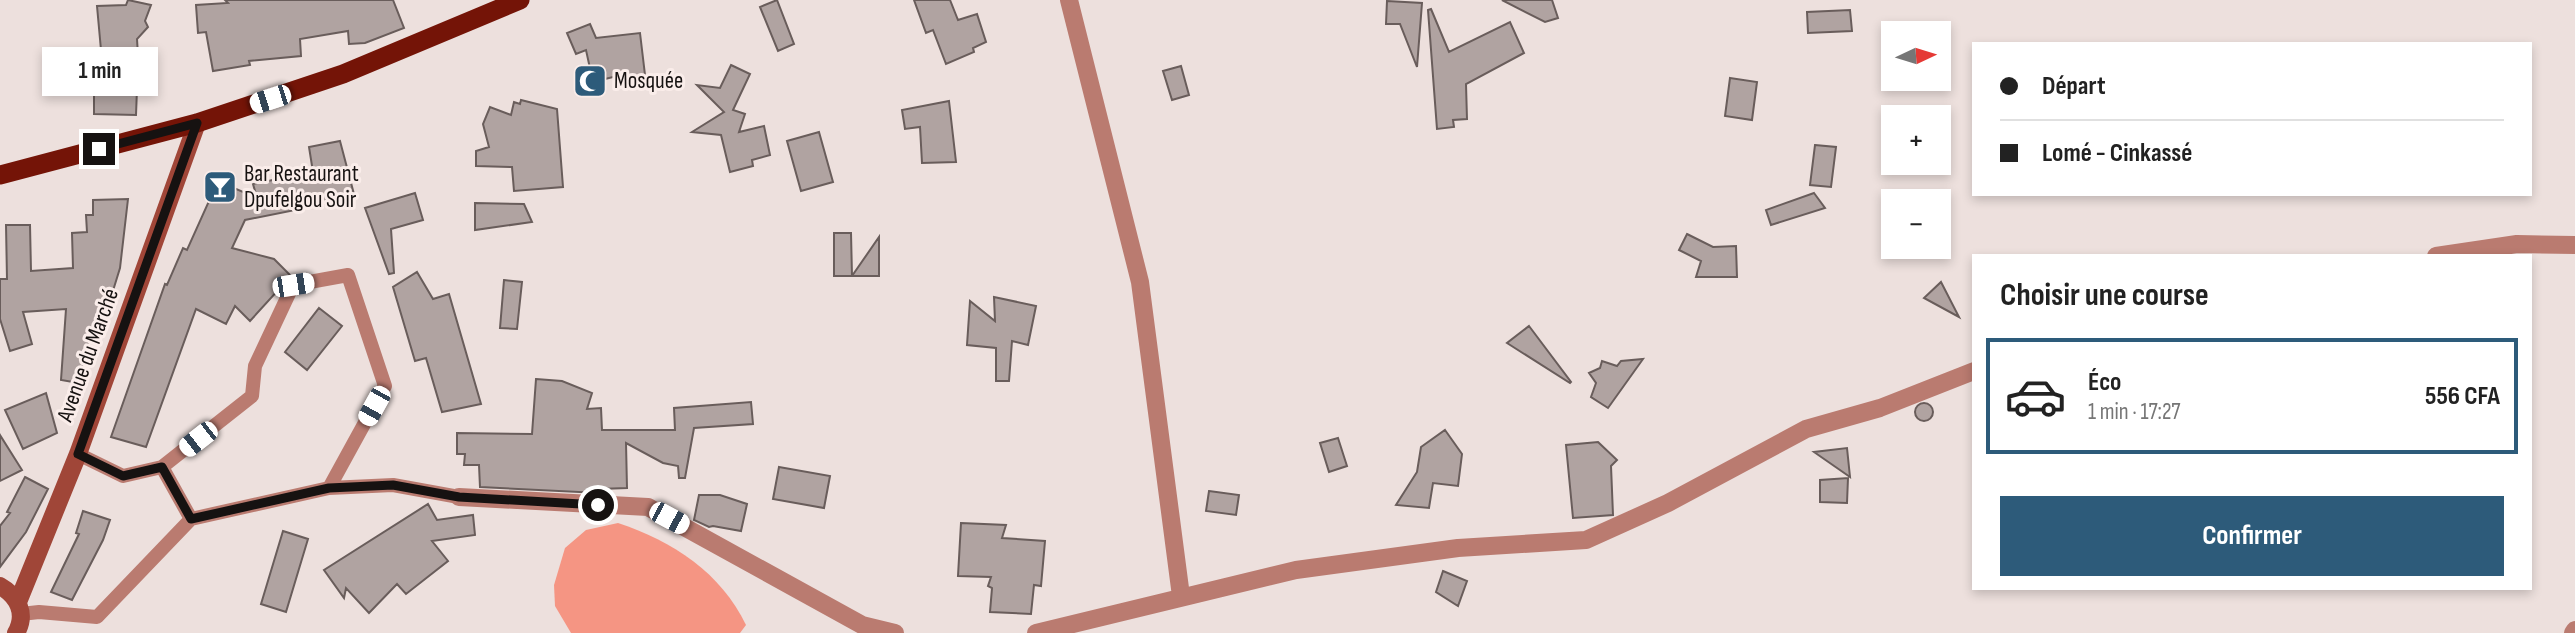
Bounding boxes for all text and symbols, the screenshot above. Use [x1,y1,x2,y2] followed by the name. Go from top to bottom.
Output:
[1881,21,1951,91] north arrow
[1881,21,1951,259] map controls
[41,47,157,96] callout: 1 min
[79,57,121,85] text: 1 min
[571,62,609,100] mosque icon: Mosquée
[614,67,683,95] place label: Mosquée
[2042,71,2105,102] text: Départ
[247,83,294,115] car
[1881,105,1951,175] button: +
[83,133,115,165] route end
[2042,138,2192,169] text: Lomé - Cinkassé
[244,160,359,214] place label: Bar Restaurant Dpufelgou Soir
[201,168,239,206] bar icon: Bar Restaurant Dpufelgou Soir
[1881,189,1951,259] button: −
[271,271,316,299] car
[2000,276,2209,315] text: Choisir une course
[51,285,125,426] street label: Avenue du Marché
[2004,365,2067,428] icon: car
[2088,367,2121,398] text: Éco
[2425,381,2500,412] text: 556 CFA
[355,383,394,429] car
[2088,398,2181,426] text: 1 min · 17:27
[175,418,222,460] car
[582,489,614,521] route start
[2000,496,2504,576] button: Confirmer
[646,499,693,537] car

